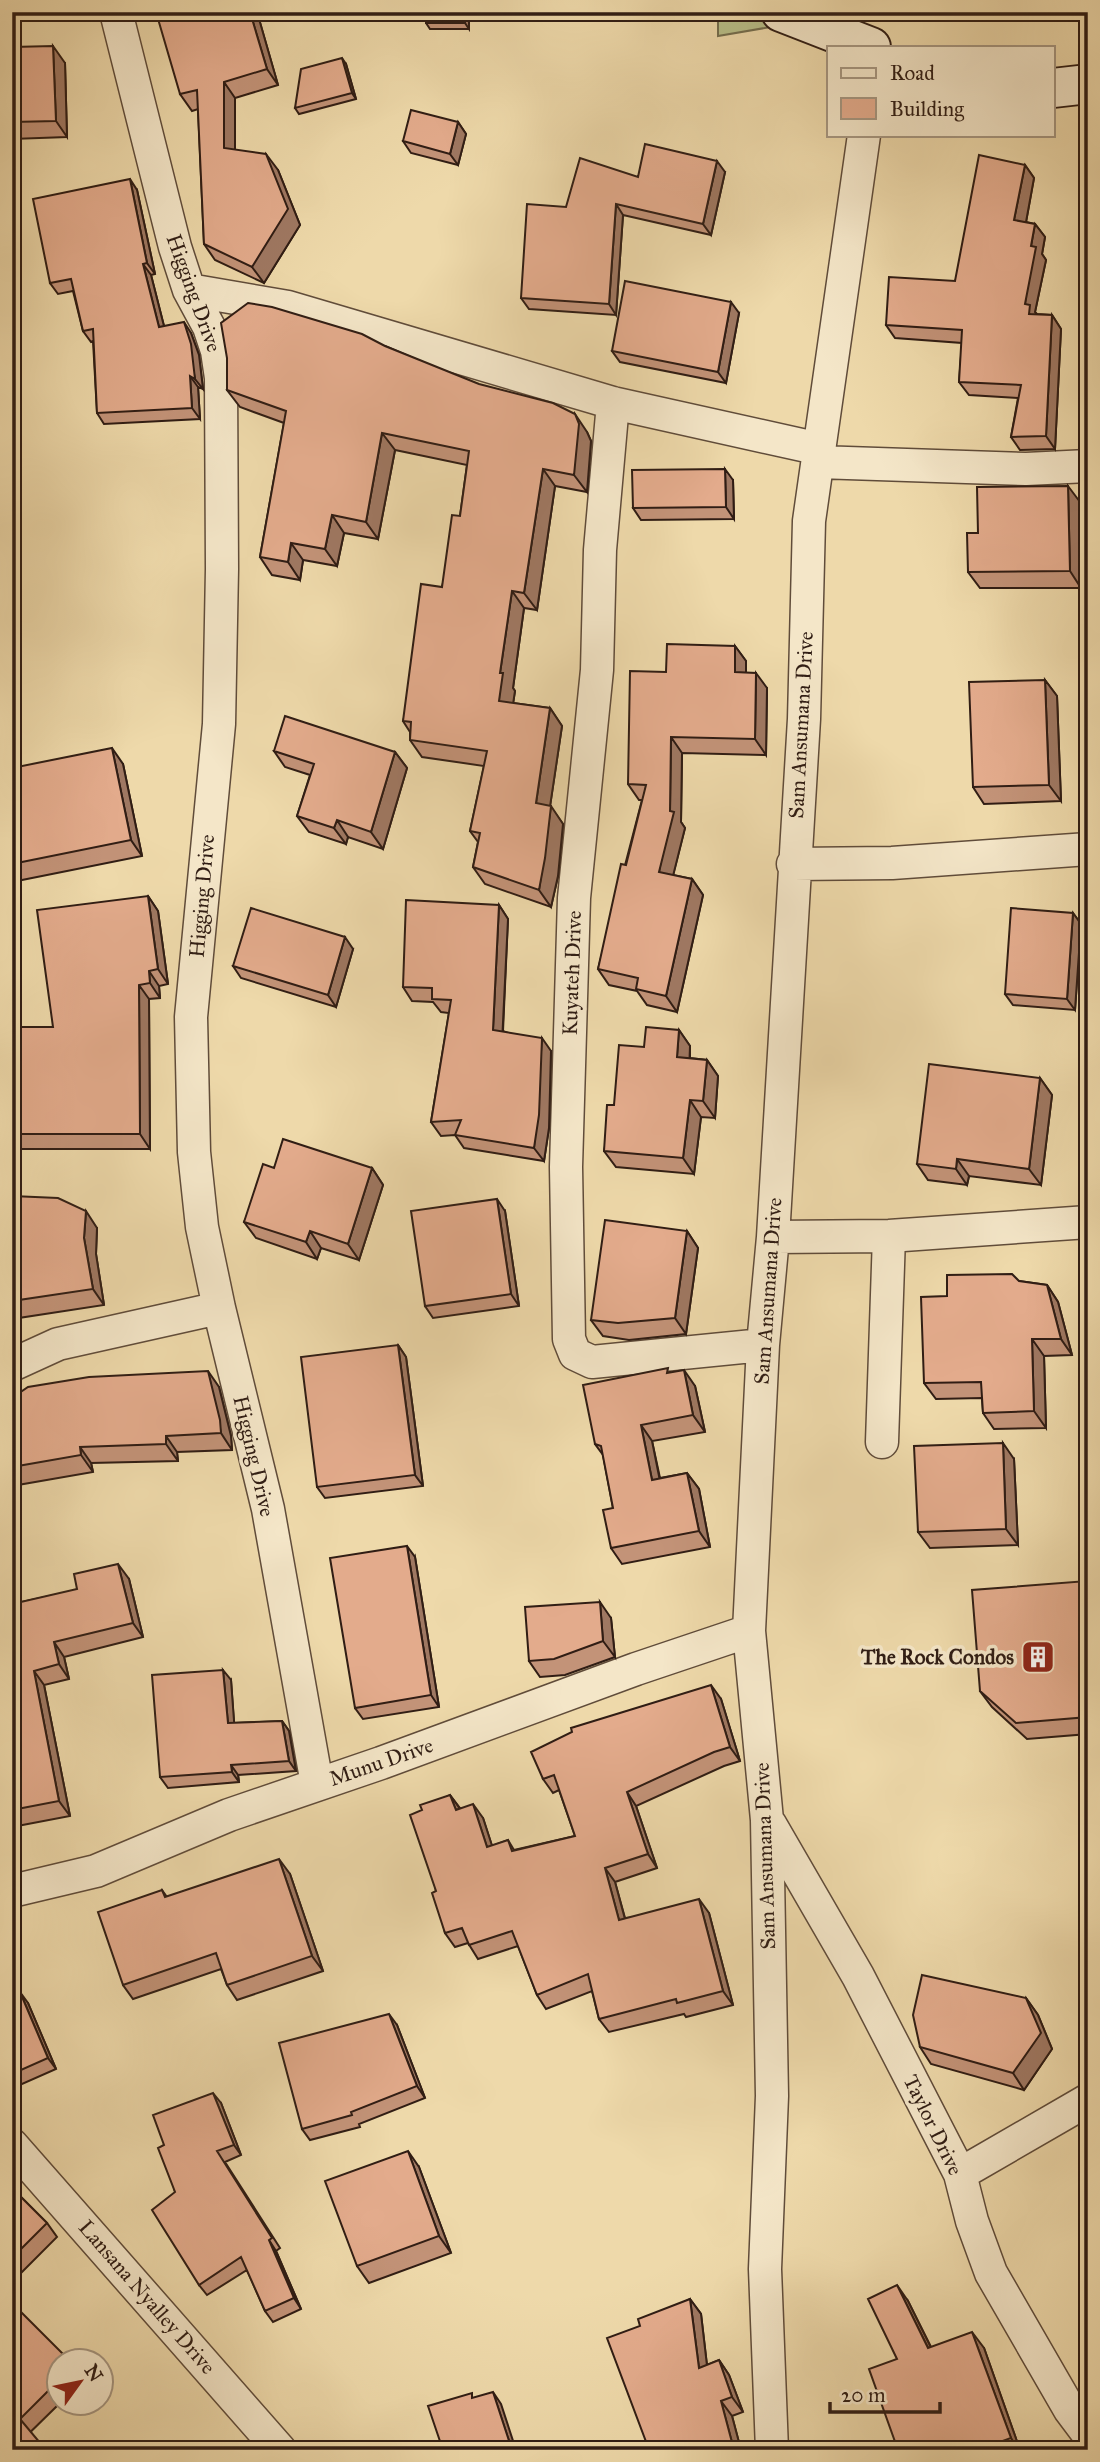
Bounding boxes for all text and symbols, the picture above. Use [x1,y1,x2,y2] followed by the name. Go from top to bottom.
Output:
[827,46,1054,136] legend
[890,60,935,86] text: Road
[890,96,964,122] text: Building
[161,231,227,356] street label: Higging Drive
[783,631,819,819] street label: Sam Ansumana Drive
[184,833,220,959] street label: Higging Drive
[557,910,587,1036] street label: Kuyateh Drive
[748,1196,788,1385] street label: Sam Ansumana Drive
[227,1393,281,1519] street label: Higging Drive
[1019,1638,1057,1676] building icon: The Rock Condos
[860,1644,1014,1670] place label: The Rock Condos
[326,1732,437,1792] street label: Munu Drive
[749,1762,781,1950] street label: Sam Ansumana Drive
[897,2070,969,2180] street label: Taylor Drive
[73,2215,221,2379] street label: Lansana Nyalley Drive
[46,2346,116,2416] north arrow
[830,2371,941,2415] scale bar
[841,2382,886,2408] text: 20 m

